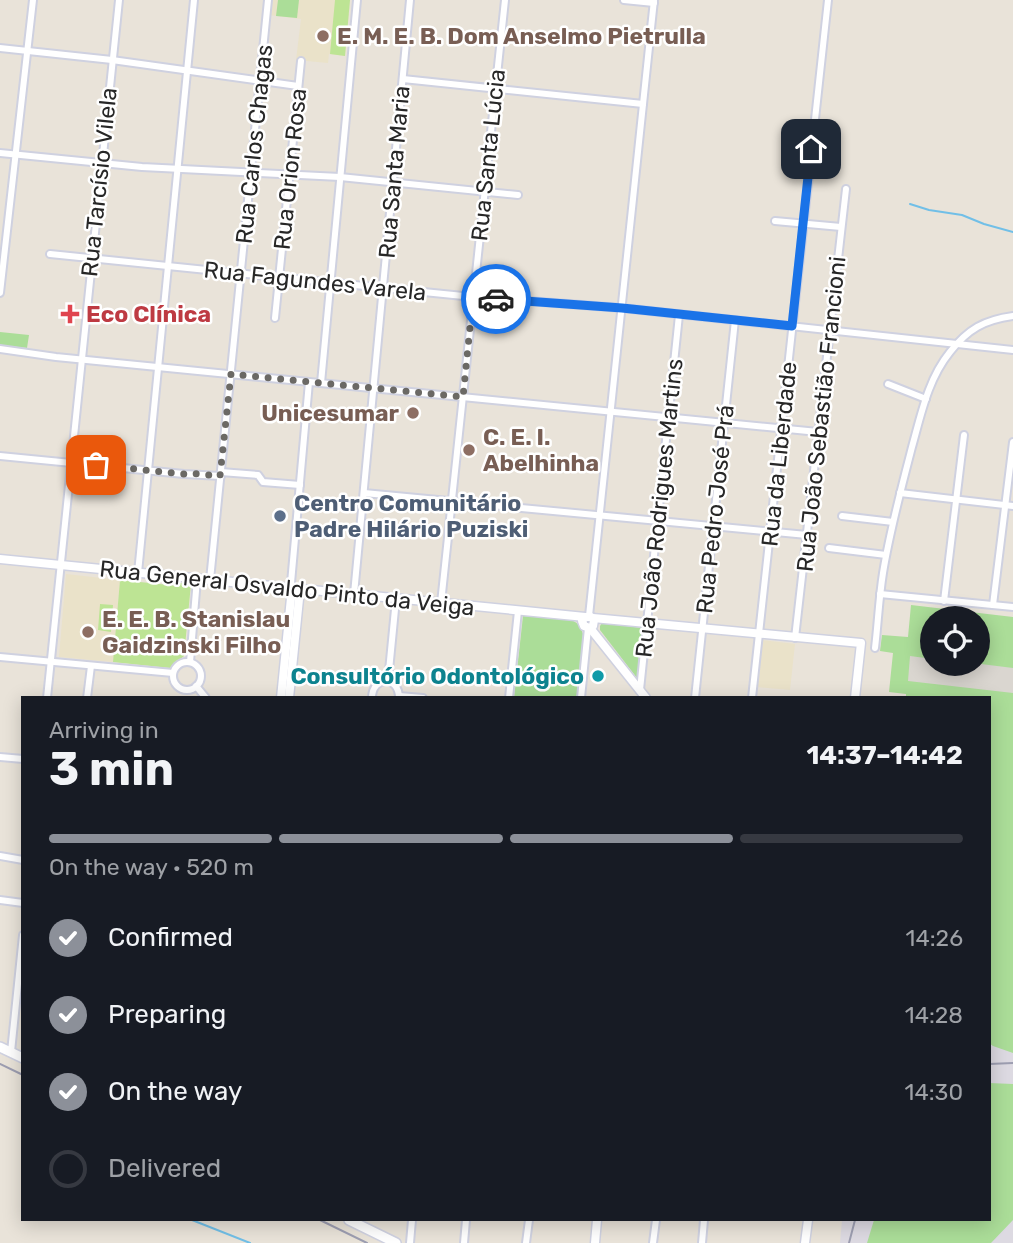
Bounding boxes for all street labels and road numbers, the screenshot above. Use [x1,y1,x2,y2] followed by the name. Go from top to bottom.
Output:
[230,43,278,245] street label: Rua Carlos Chagas
[465,68,511,242] street label: Rua Santa Lúcia
[373,84,415,260] street label: Rua Santa Maria
[75,86,123,278] street label: Rua Tarcísio Vilela
[268,87,312,251] street label: Rua Orion Rosa
[202,255,428,307] street label: Rua Fagundes Varela
[790,255,852,573] street label: Rua João Sebastião Francioni
[629,357,689,659] street label: Rua João Rodrigues Martins
[755,360,803,548] street label: Rua da Liberdade
[690,403,740,615] street label: Rua Pedro José Prá
[98,554,476,622] street label: Rua General Osvaldo Pinto da Veiga

